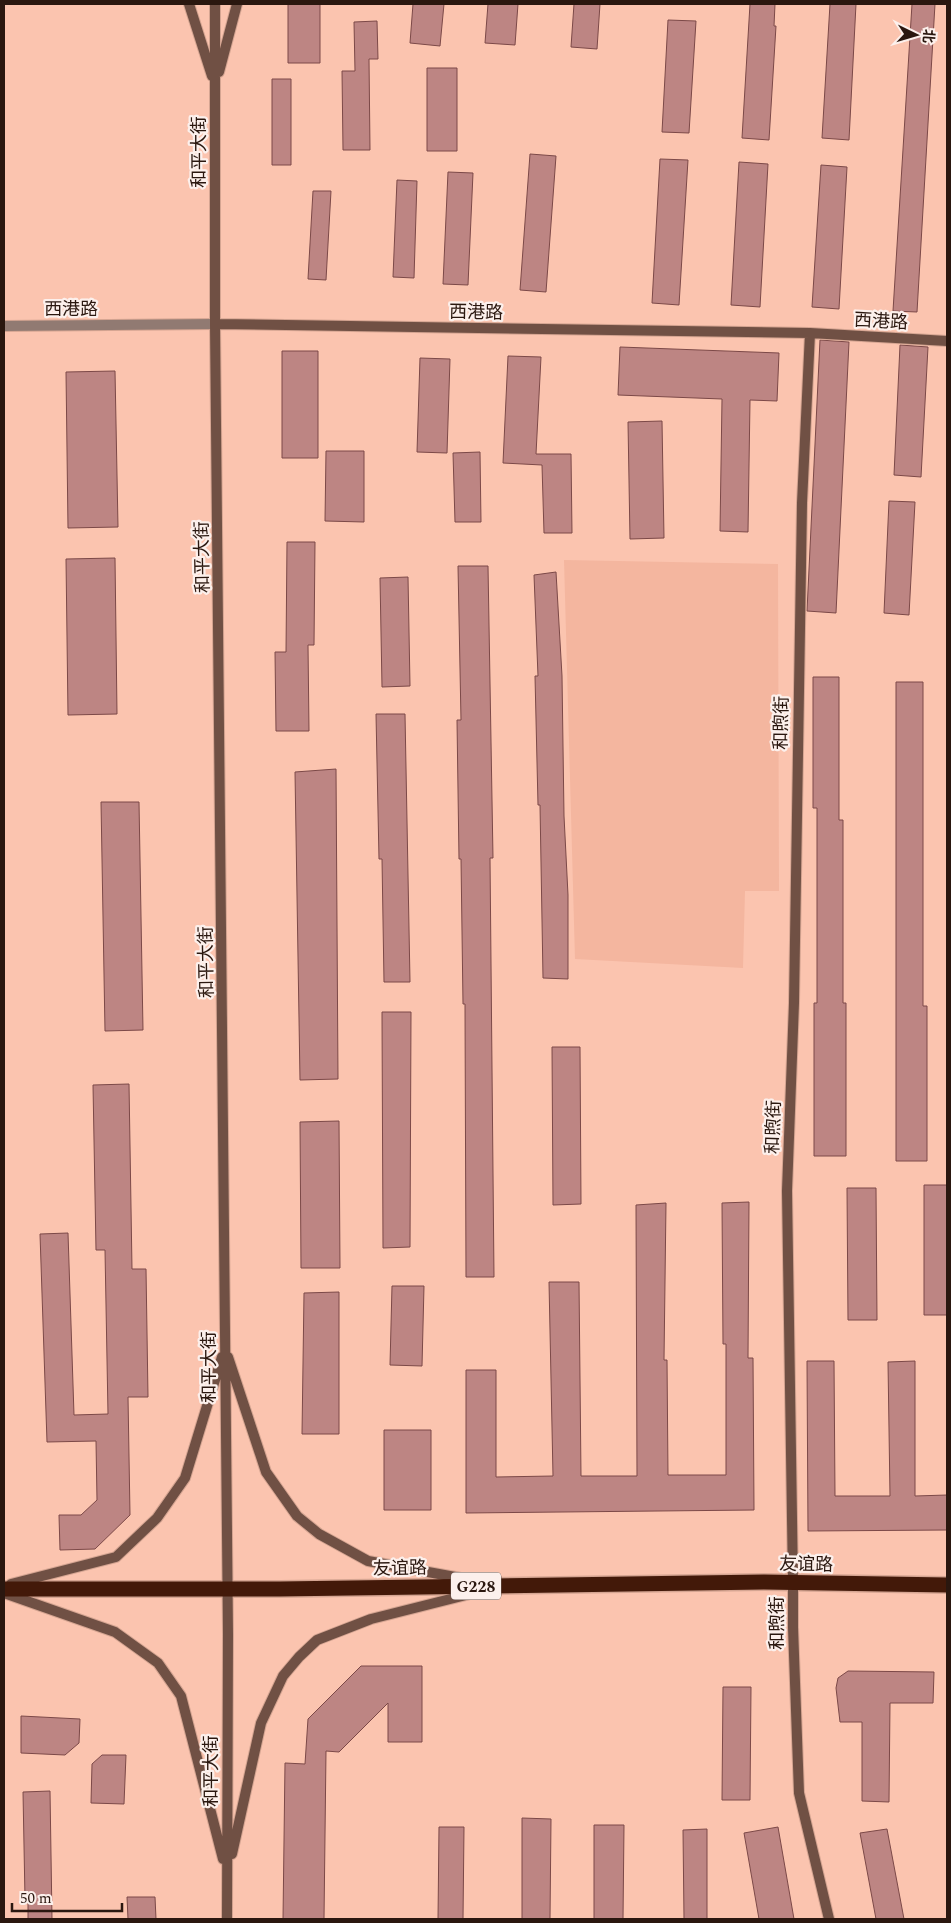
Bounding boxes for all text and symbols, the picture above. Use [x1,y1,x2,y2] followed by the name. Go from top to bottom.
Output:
[891,10,941,60] north arrow
[917,28,940,44] text: 北
[186,116,213,188] street label: 和平大街
[44,296,98,323] street label: 西港路
[449,299,503,326] street label: 西港路
[853,307,909,336] street label: 西港路
[188,521,217,593] street label: 和平大街
[768,696,795,750] street label: 和煦街
[192,926,221,998] street label: 和平大街
[759,1100,788,1154] street label: 和煦街
[196,1331,223,1403] street label: 和平大街
[779,1551,833,1578] street label: 友谊路
[373,1555,427,1582] street label: 友谊路
[451,1572,501,1600] road number: G228
[764,1596,791,1650] street label: 和煦街
[198,1735,225,1807] street label: 和平大街
[12,1880,122,1912] scale bar
[20,1887,52,1910] text: 50 m

